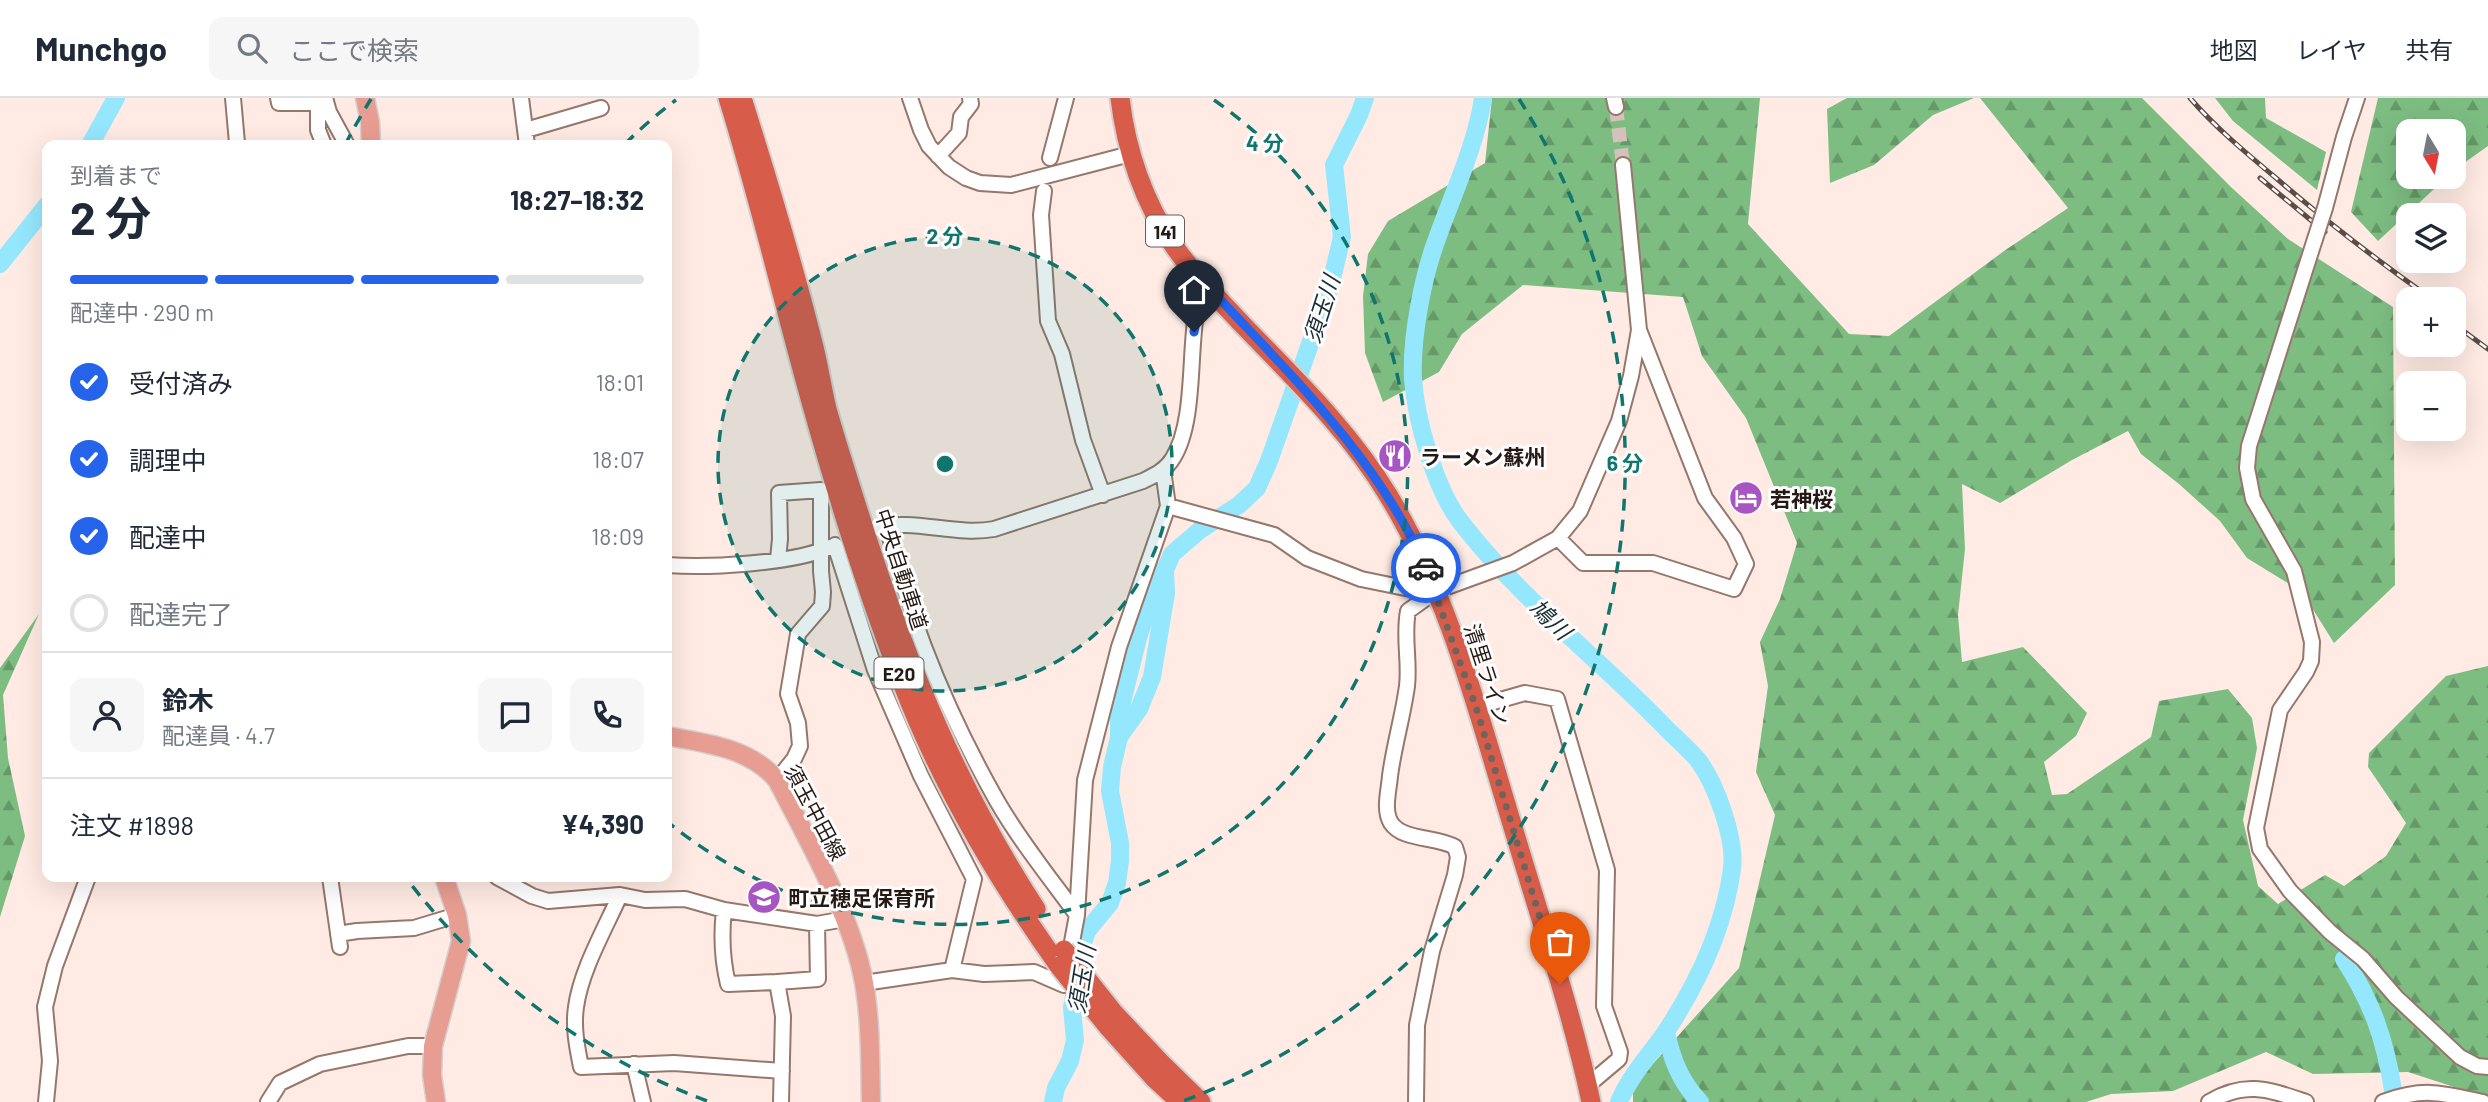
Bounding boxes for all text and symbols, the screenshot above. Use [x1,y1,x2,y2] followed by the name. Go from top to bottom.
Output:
[209,17,699,80] search box
[35,28,167,68] text: Munchgo
[233,29,271,67] icon: search
[289,34,419,65] text: ここで検索
[2210,35,2258,64] text: 地図
[2296,35,2367,64] text: レイヤ
[2405,35,2453,64] text: 共有
[2396,119,2466,189] north arrow
[2396,119,2466,441] map controls
[1246,130,1284,155] text: 4 分
[70,161,162,189] text: 到着まで
[510,184,644,215] text: 18:27–18:32
[70,189,151,244] text: 2 分
[2396,203,2466,273] button: layers
[1146,216,1184,246] road number: 141
[927,223,963,248] text: 2 分
[1164,260,1224,332] pin
[1297,269,1346,346] water label: 須玉川
[1175,271,1213,309] icon: home
[2396,287,2466,357] button: +
[70,298,214,326] text: 配達中 · 290 m
[70,363,108,401] icon: check
[129,367,233,398] text: 受付済み
[596,368,644,396] text: 18:01
[2396,371,2466,441] button: −
[1376,437,1414,475] restaurant icon: ラーメン蘇州
[70,440,108,478] icon: check
[129,444,207,475] text: 調理中
[1420,444,1545,469] place label: ラーメン蘇州
[592,445,644,473] text: 18:07
[1607,450,1643,475] text: 6 分
[933,452,957,476] centre of rings
[1727,479,1765,517] hotel icon: 若神桜
[1770,486,1833,511] place label: 若神桜
[871,505,933,633] street label: 中央自動車道
[70,517,108,555] icon: check
[129,521,207,552] text: 配達中
[591,522,644,550] text: 18:09
[1391,533,1461,603] courier
[1407,549,1445,587] icon: car
[1525,593,1579,647] water label: 鳩川
[129,598,233,629] text: 配達完了
[1460,620,1516,728] street label: 清里ライン
[874,658,923,688] road number: E20
[70,678,144,752] button: person
[478,678,552,752] button: chat
[570,678,644,752] button: phone
[162,684,214,715] text: 鈴木
[162,721,275,749] text: 配達員 · 4.7
[780,760,852,864] street label: 須玉中田線
[561,808,644,839] text: ¥4,390
[70,809,194,840] text: 注文 #1898
[745,878,783,916] school or university icon: 町立穂足保育所
[788,885,935,910] place label: 町立穂足保育所
[1530,912,1590,984] pin
[1541,923,1579,961] icon: bag
[1062,940,1101,1015] water label: 須玉川

